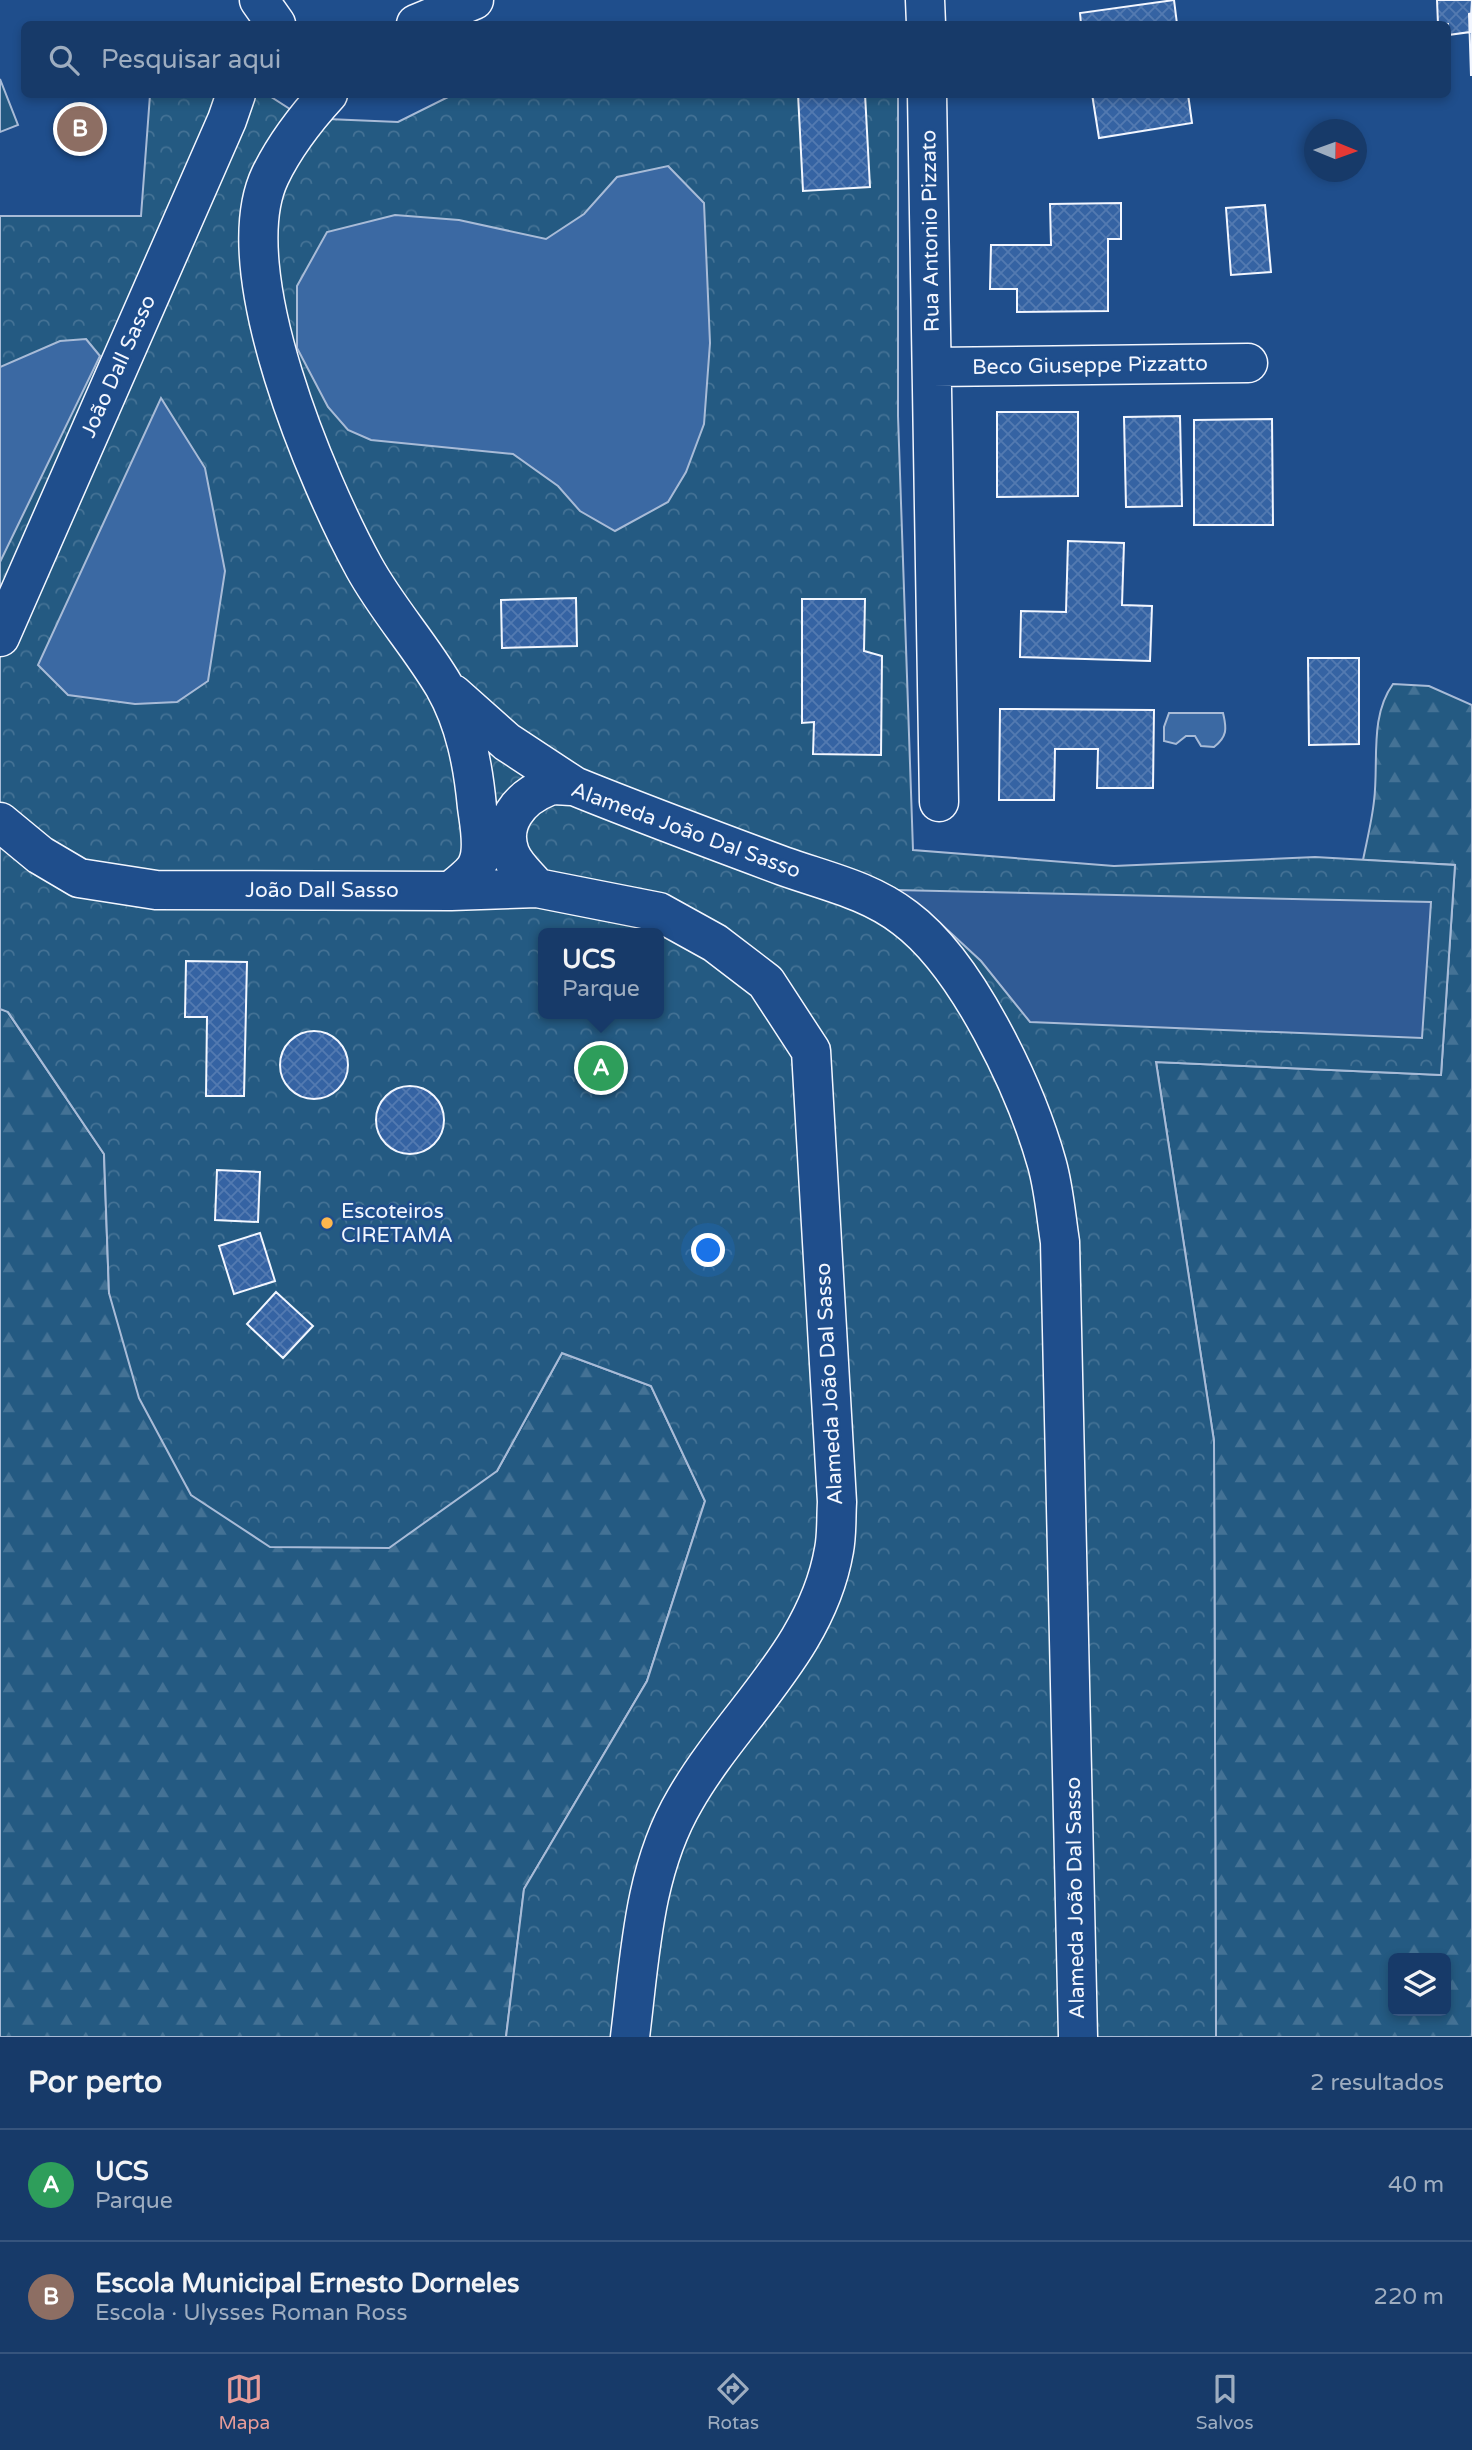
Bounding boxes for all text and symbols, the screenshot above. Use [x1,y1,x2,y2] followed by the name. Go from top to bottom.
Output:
[21,21,1451,98] search box
[45,41,83,79] icon: search
[101,44,281,75] text: Pesquisar aqui
[57,103,103,155] pin: B
[1304,119,1367,182] north arrow
[916,130,945,332] street label: Rua Antonio Pizzato
[76,291,161,441] street label: João Dall Sasso
[972,351,1208,380] street label: Beco Giuseppe Pizzatto
[568,777,804,884] street label: Alameda João Dal Sasso
[245,878,399,903] street label: João Dall Sasso
[538,928,664,1019] popup
[562,944,616,975] text: UCS
[562,975,640,1003] text: Parque
[578,1042,624,1094] pin: A
[341,1199,453,1248] place label: Escoteiros CIRETAMA
[319,1215,335,1231] marker: Escoteiros CIRETAMA
[691,1233,725,1267] your location
[811,1262,848,1506] street label: Alameda João Dal Sasso
[1061,1777,1090,2019] street label: Alameda João Dal Sasso
[1388,1953,1451,2016] map controls
[1388,1953,1451,2016] button: layers
[28,2064,162,2101] text: Por perto
[1310,2069,1444,2097] text: 2 resultados
[95,2156,149,2187] text: UCS
[42,2171,60,2199] text: A
[1388,2171,1444,2199] text: 40 m
[95,2187,173,2215] text: Parque
[95,2268,519,2299] text: Escola Municipal Ernesto Dorneles
[43,2283,59,2311] text: B
[1374,2283,1444,2311] text: 220 m
[95,2299,407,2327] text: Escola · Ulysses Roman Ross
[218,2370,270,2434] tab: Mapa
[707,2370,759,2434] tab: Rotas
[1196,2370,1254,2434] tab: Salvos

